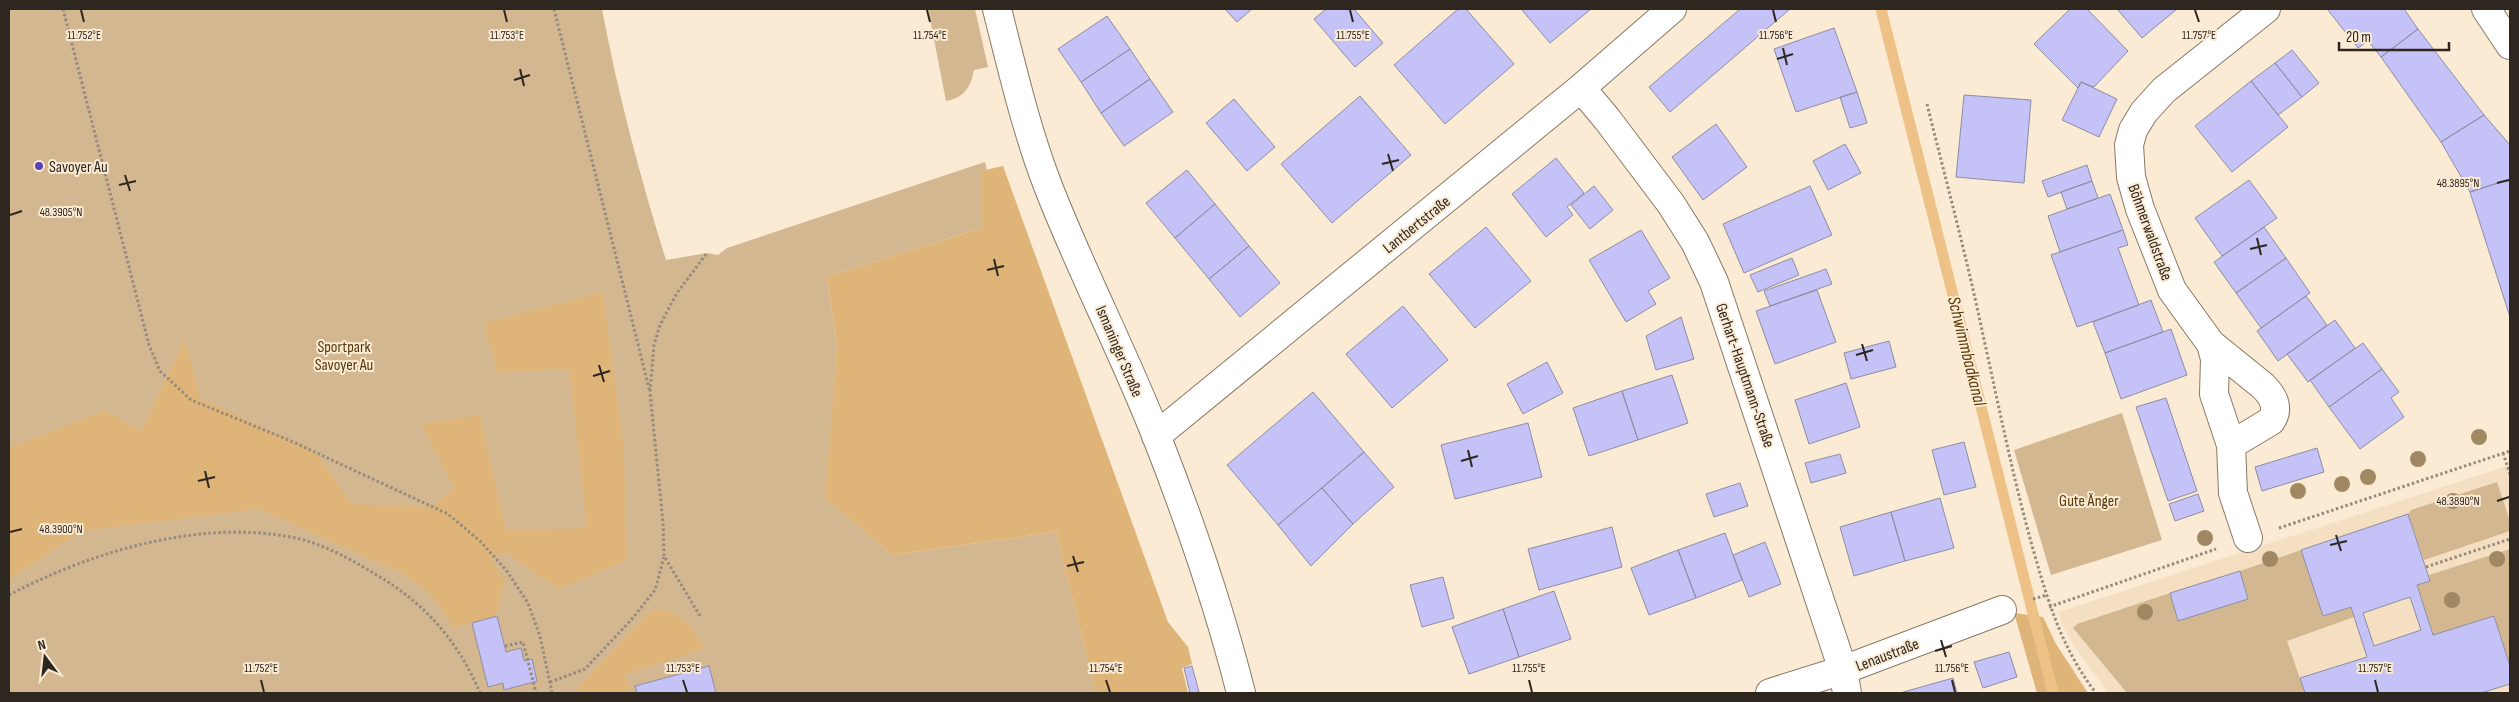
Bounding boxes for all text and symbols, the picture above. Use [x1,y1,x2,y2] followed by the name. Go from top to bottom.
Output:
[2339,20,2449,52] scale bar
[67,28,101,43] text: 11.752°E
[490,28,524,43] text: 11.753°E
[913,28,947,43] text: 11.754°E
[1336,28,1370,43] text: 11.755°E
[1759,28,1793,43] text: 11.756°E
[2182,28,2216,43] text: 11.757°E
[2346,28,2371,47] text: 20 m
[49,158,108,177] place label: Savoyer Au
[33,160,45,172] marker: Savoyer Au
[2437,176,2479,191] text: 48.3895°N
[2123,182,2176,283] street label: Böhmerwaldstraße
[1380,192,1454,258] street label: Lantbertstraße
[40,205,82,220] text: 48.3905°N
[1943,294,1990,409] water label: Schwimmbadkanal
[1711,301,1778,450] street label: Gerhart-Hauptmann-Straße
[1091,303,1146,400] street label: Ismaninger Straße
[315,338,373,375] park label: Sportpark Savoyer Au
[2059,492,2119,511] park label: Gute Änger
[2436,494,2480,509] text: 48.3890°N
[39,522,83,537] text: 48.3900°N
[20,632,70,682] north arrow
[1853,635,1922,676] street label: Lenaustraße
[36,636,48,654] text: N
[244,661,278,676] text: 11.752°E
[666,661,700,676] text: 11.753°E
[1089,661,1123,676] text: 11.754°E
[1512,661,1546,676] text: 11.755°E
[1935,661,1969,676] text: 11.756°E
[2358,661,2392,676] text: 11.757°E

